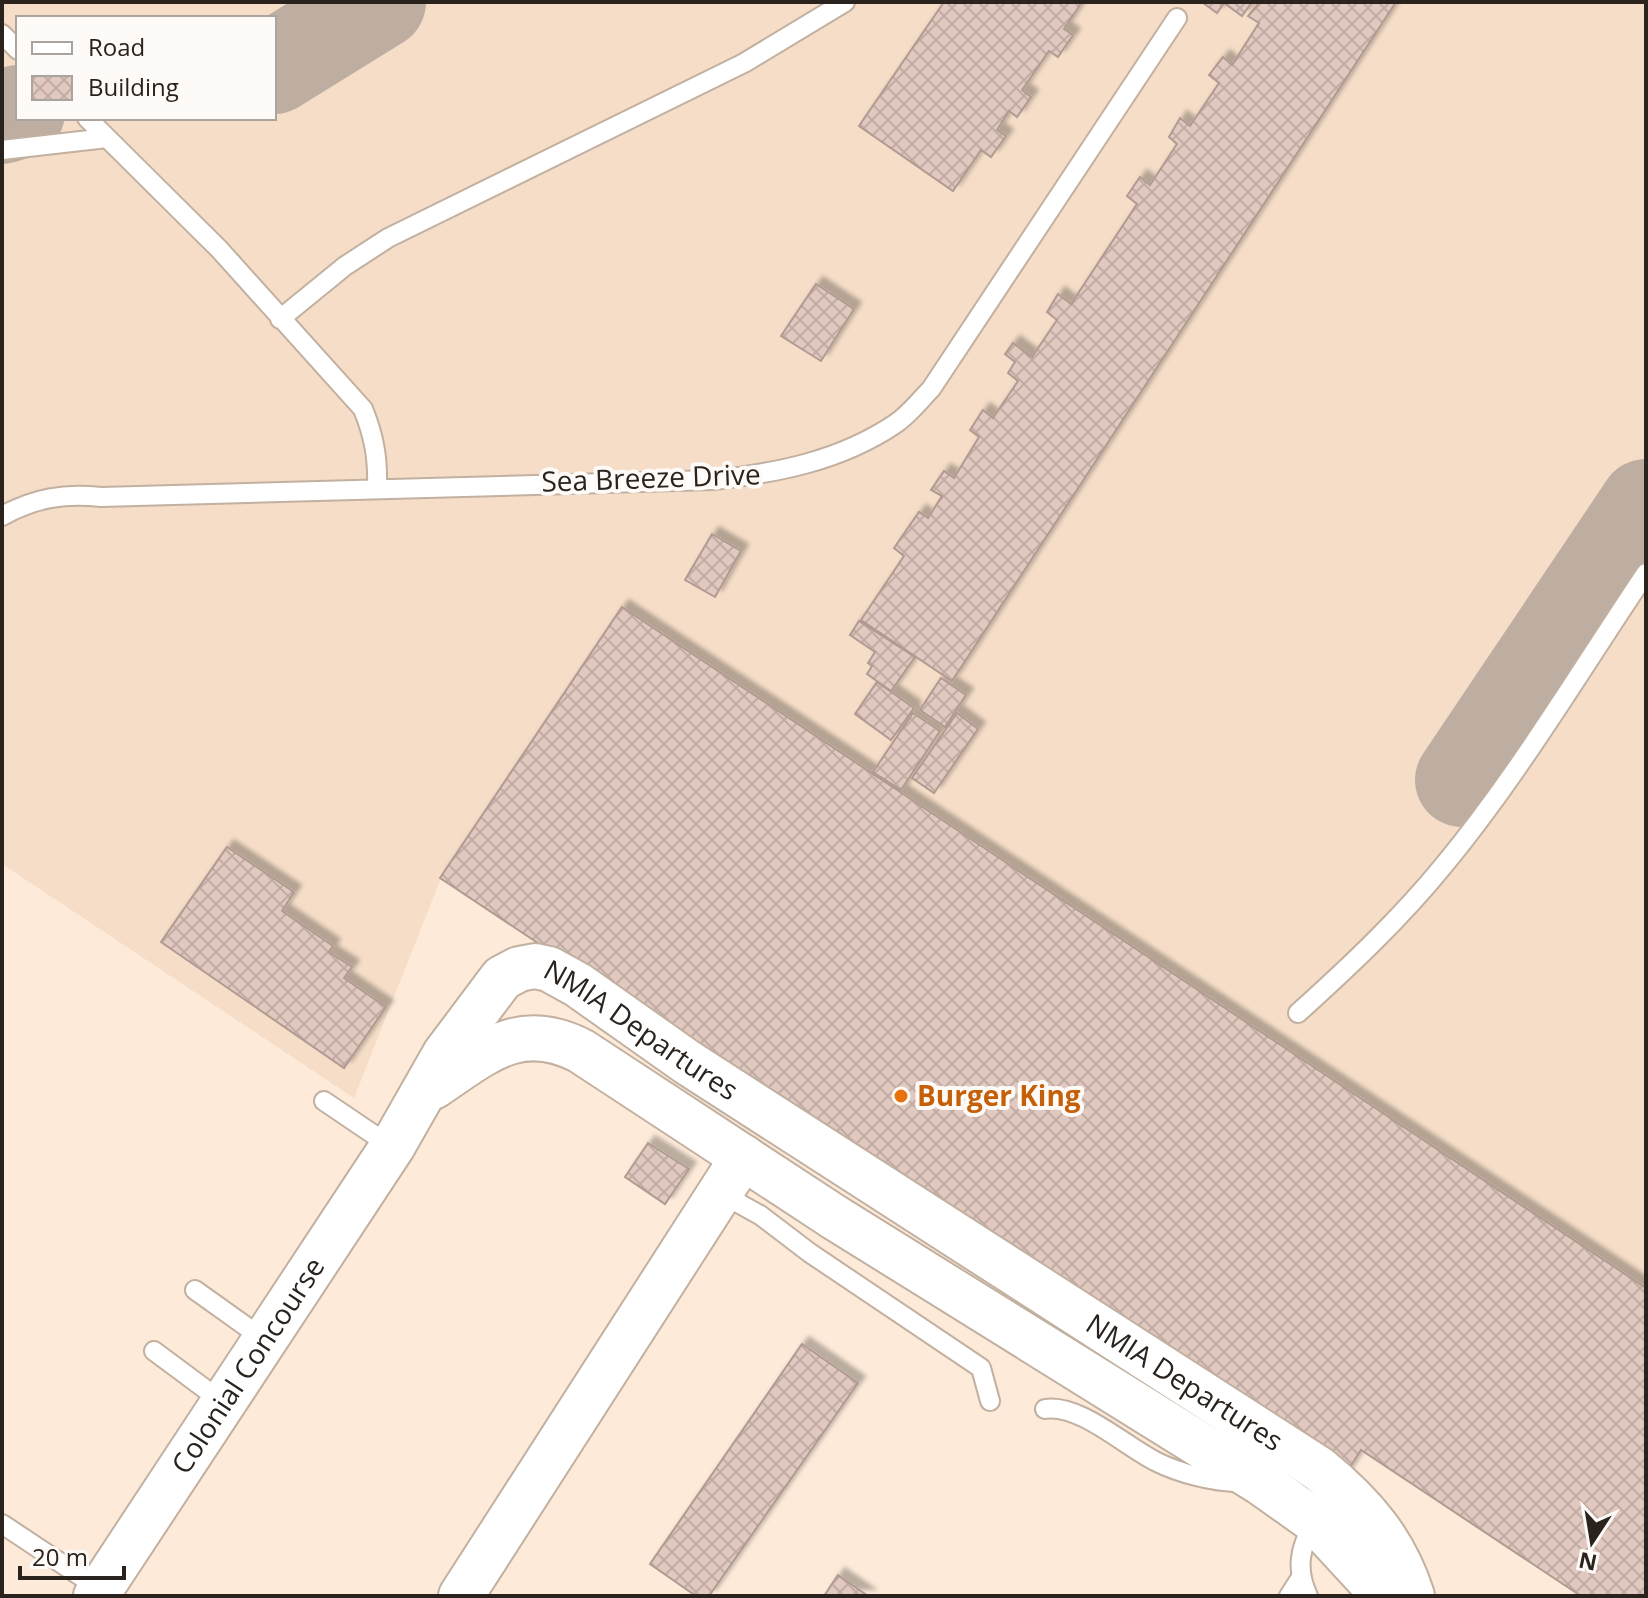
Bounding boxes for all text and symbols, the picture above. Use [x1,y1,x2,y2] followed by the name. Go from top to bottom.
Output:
[16,16,276,120] legend
[88,30,145,63] text: Road
[88,70,179,103] text: Building
[541,454,761,500] street label: Sea Breeze Drive
[538,950,746,1108] street label: NMIA Departures
[917,1076,1081,1114] place label: Burger King
[892,1087,910,1105] marker: Burger King
[162,1249,332,1481] street label: Colonial Concourse
[1079,1304,1291,1459] street label: NMIA Departures
[1552,1502,1632,1582] north arrow
[20,1530,124,1580] scale bar
[32,1540,88,1573] text: 20 m
[1576,1546,1600,1579] text: N

